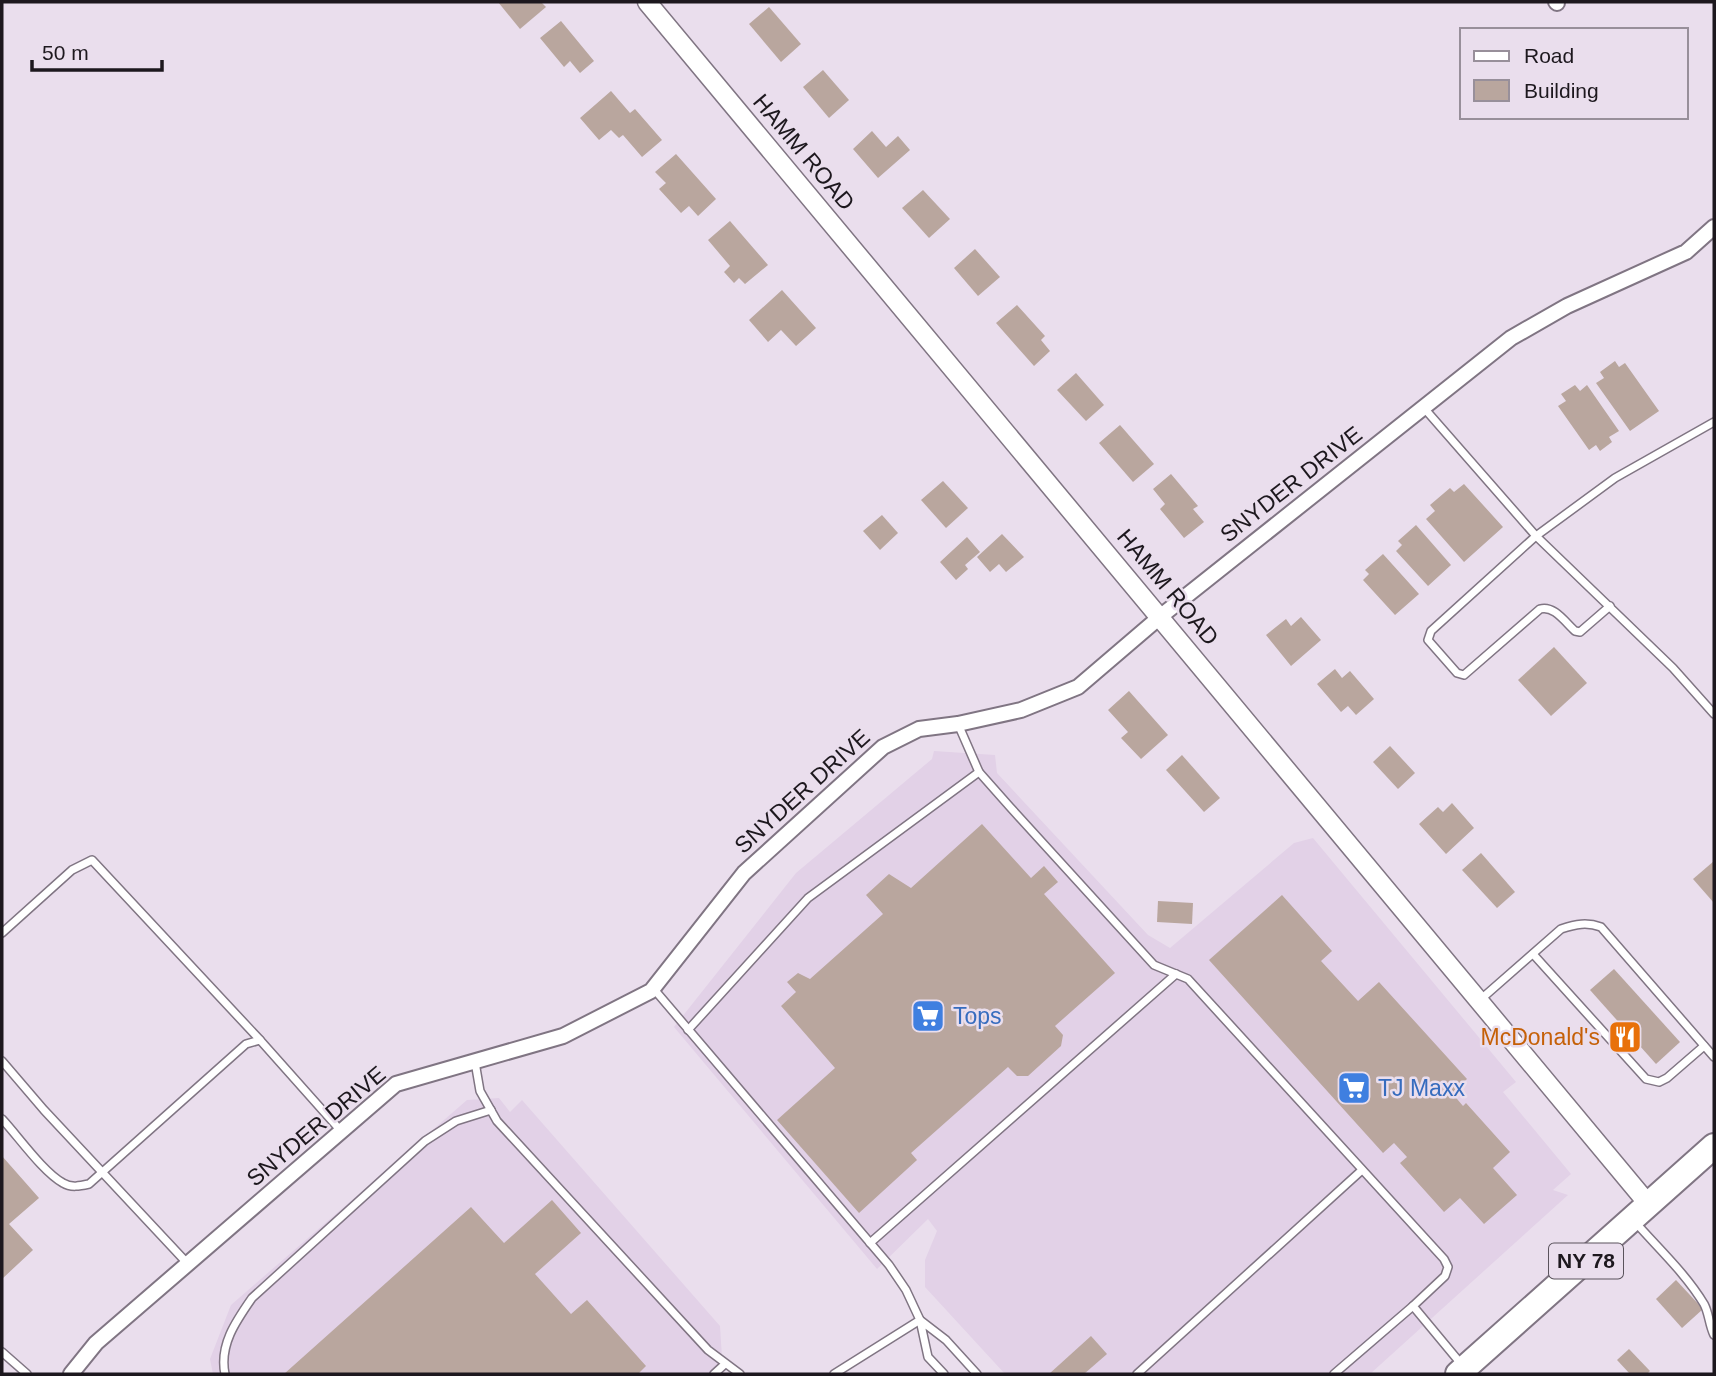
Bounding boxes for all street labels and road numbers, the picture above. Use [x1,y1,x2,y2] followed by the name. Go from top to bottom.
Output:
[748,89,860,215] street label: HAMM ROAD
[1215,421,1367,547] street label: SNYDER DRIVE
[1112,524,1224,650] street label: HAMM ROAD
[729,724,875,858] street label: SNYDER DRIVE
[242,1061,390,1191] street label: SNYDER DRIVE
[1549,1244,1623,1278] road number: NY 78

